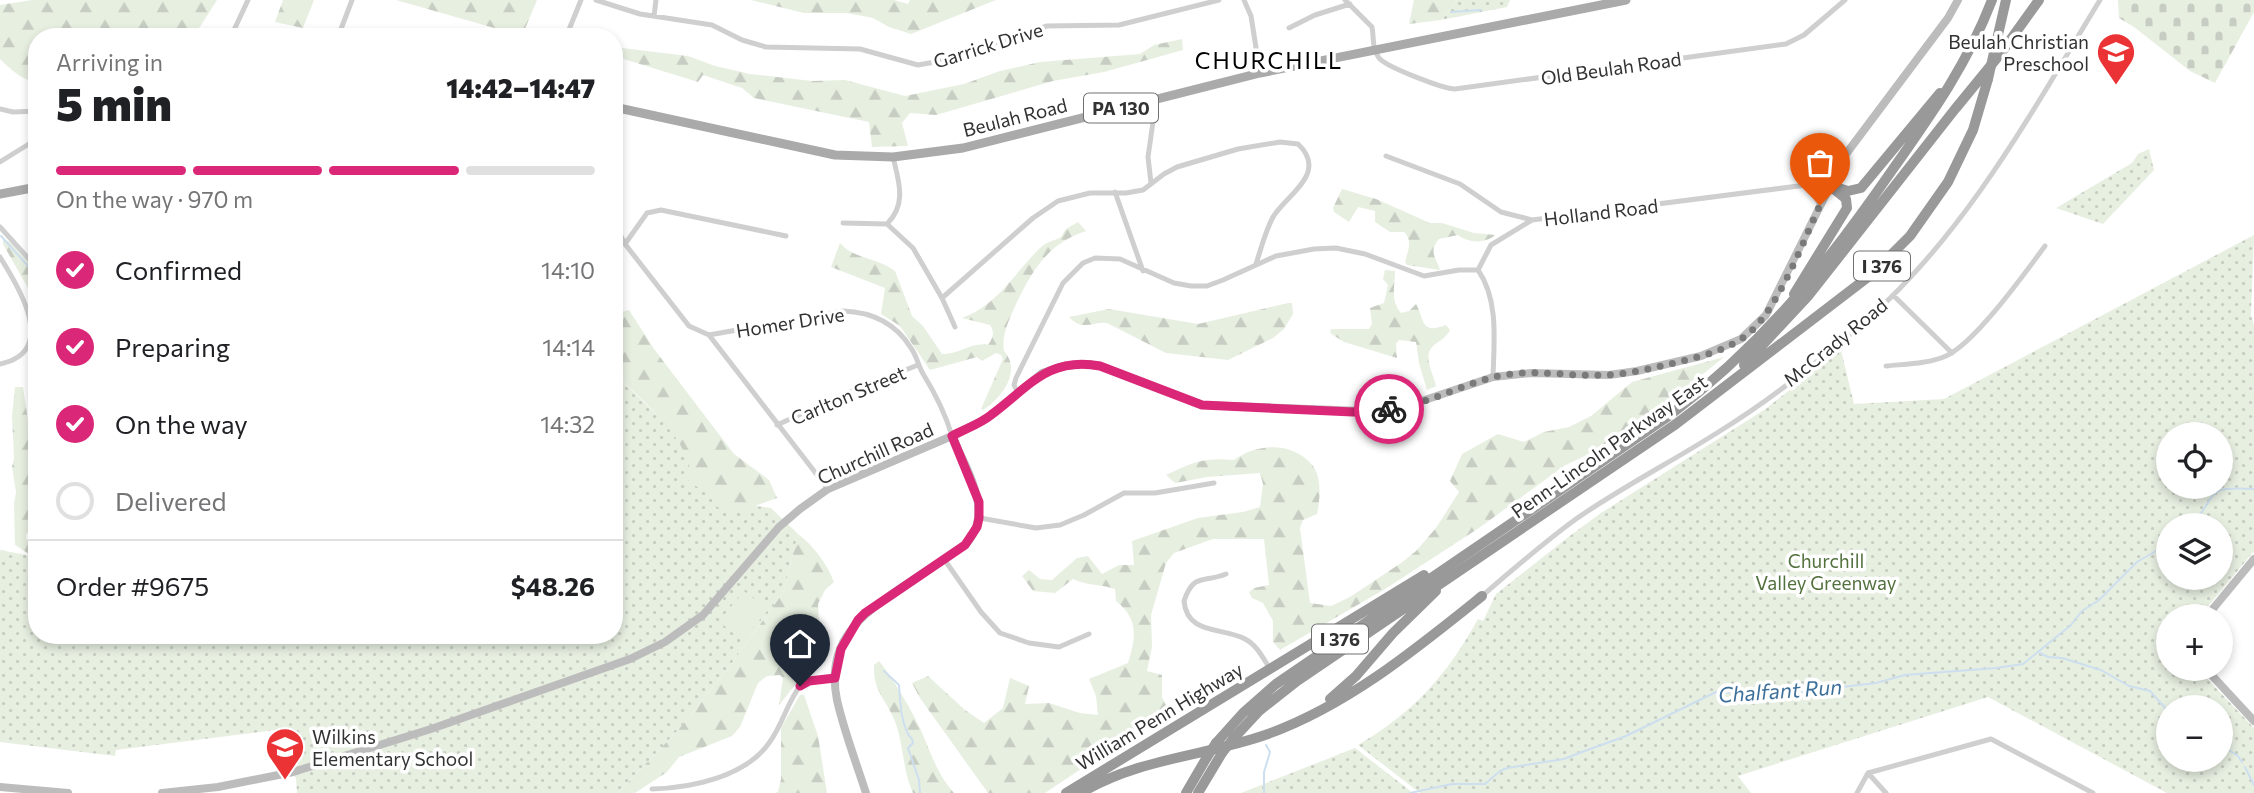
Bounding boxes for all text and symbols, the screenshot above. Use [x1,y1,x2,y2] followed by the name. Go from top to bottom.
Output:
[931,17,1045,73] street label: Garrick Drive
[1948,30,2089,75] place label: Beulah Christian Preschool
[2095,31,2137,86] school or university icon: Beulah Christian Preschool
[1195,46,1343,74] district label: CHURCHILL
[1539,47,1683,89] street label: Old Beulah Road
[56,48,163,76] text: Arriving in
[446,72,595,103] text: 14:42–14:47
[56,74,172,130] text: 5 min
[961,93,1069,141] street label: Beulah Road
[1084,94,1158,122] road number: PA 130
[1790,133,1850,205] pin
[1801,144,1839,182] icon: bag
[56,185,253,213] text: On the way · 970 m
[1542,194,1660,230] street label: Holland Road
[56,251,94,289] icon: check
[1854,252,1910,280] road number: I 376
[115,254,242,285] text: Confirmed
[541,256,595,284] text: 14:10
[1779,293,1891,391] street label: McCrady Road
[734,302,846,342] street label: Homer Drive
[56,328,94,366] icon: check
[115,331,230,362] text: Preparing
[542,333,595,361] text: 14:14
[787,360,909,430] street label: Carlton Street
[1507,369,1711,522] street label: Penn-Lincoln Parkway East
[1354,374,1424,444] courier
[1370,390,1408,428] icon: bike
[56,405,94,443] icon: check
[115,408,248,439] text: On the way
[540,410,595,438] text: 14:32
[813,417,937,489] street label: Churchill Road
[2156,422,2233,772] map controls
[2156,422,2233,499] button: locate
[115,485,226,516] text: Delivered
[2156,513,2233,590] button: layers
[1755,549,1897,594] park label: Churchill Valley Greenway
[56,570,209,601] text: Order #9675
[511,570,595,601] text: $48.26
[2156,604,2233,681] button: +
[770,614,830,686] pin
[1312,624,1368,654] road number: I 376
[781,625,819,663] icon: home
[1071,657,1247,775] street label: William Penn Highway
[1717,673,1843,707] water label: Chalfant Run
[2156,695,2233,772] button: −
[312,725,473,770] place label: Wilkins Elementary School
[264,726,306,781] school or university icon: Wilkins Elementary School

